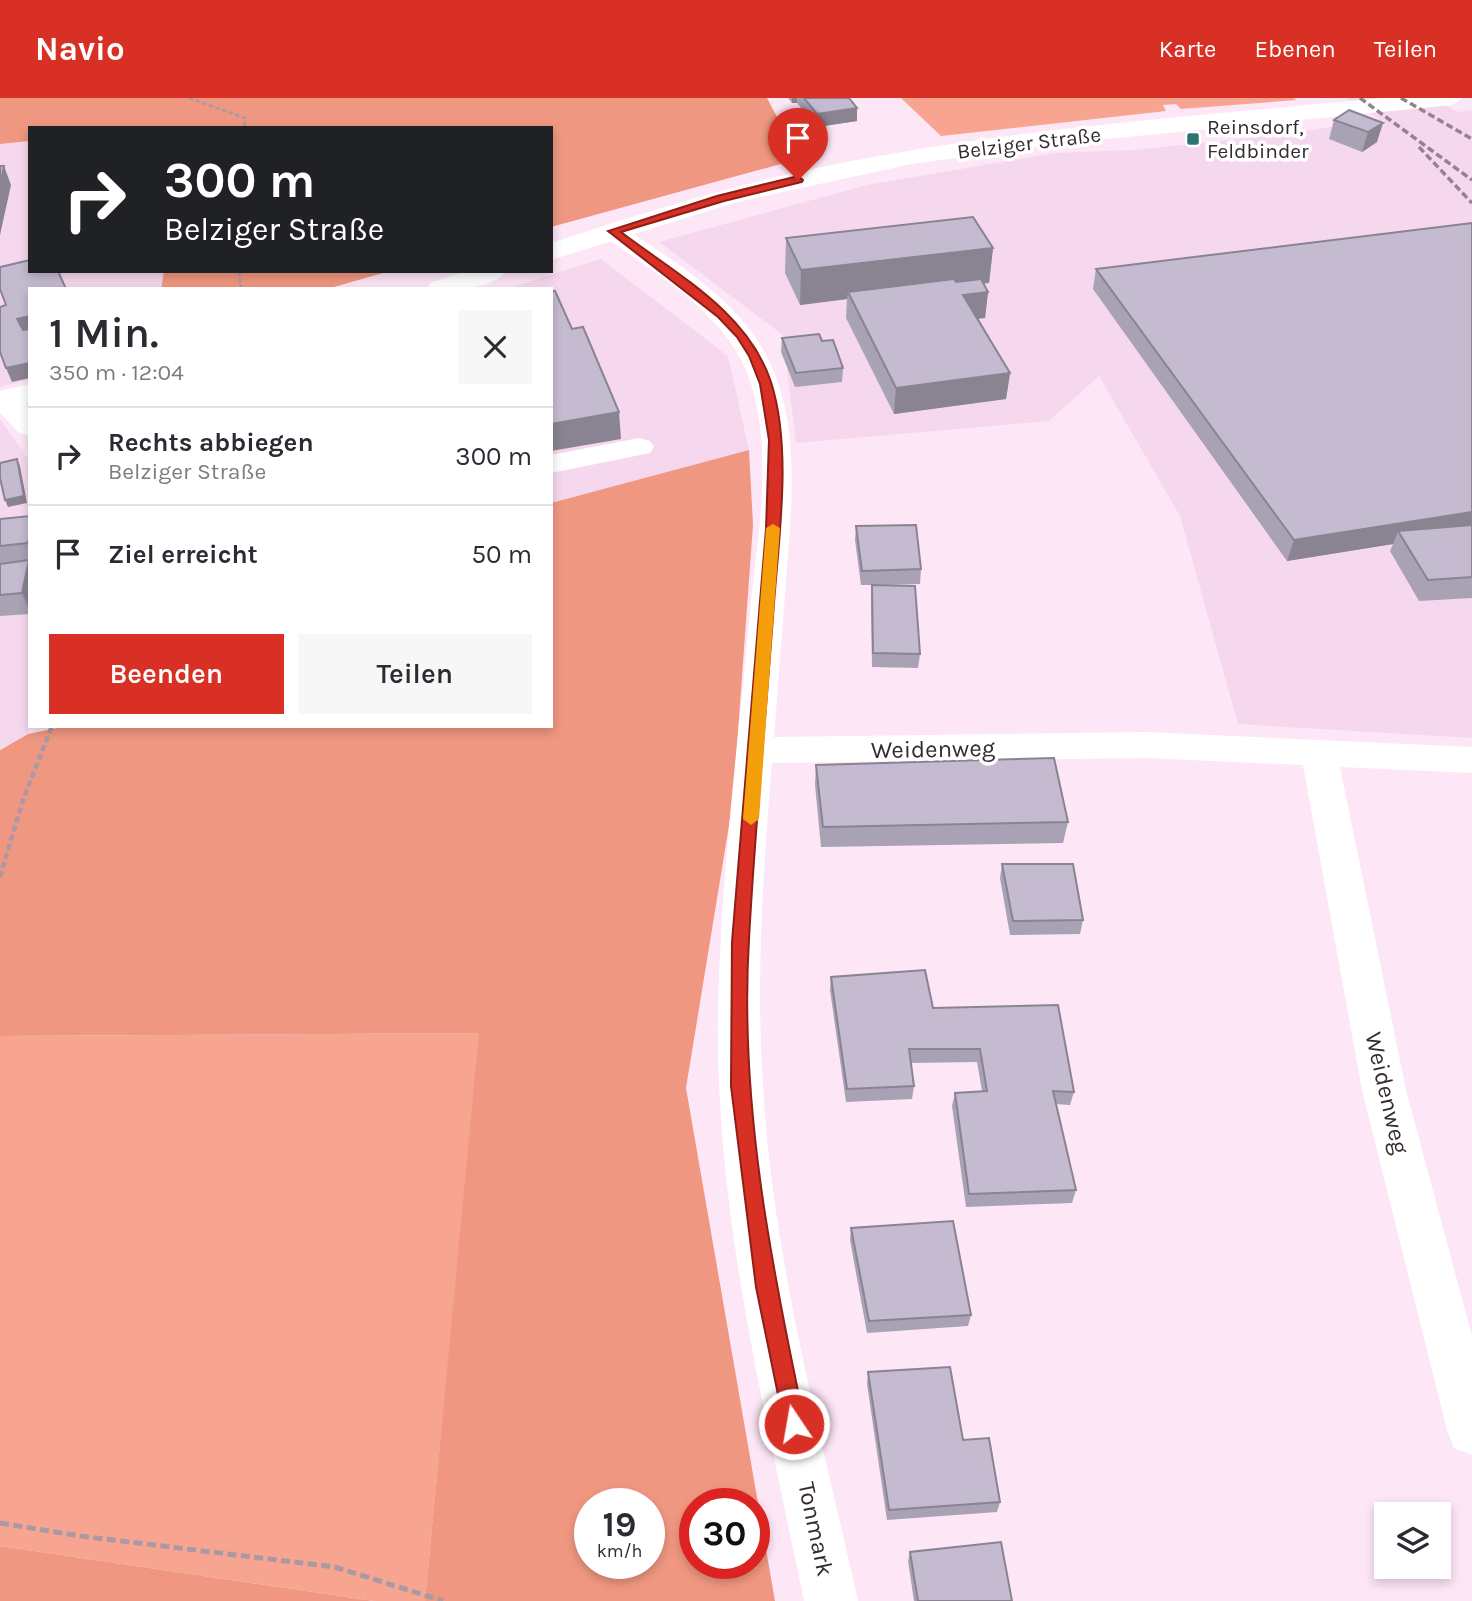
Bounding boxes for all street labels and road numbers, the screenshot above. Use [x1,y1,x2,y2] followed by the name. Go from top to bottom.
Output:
[956,122,1102,164] street label: Belziger Straße
[871,734,996,764] street label: Weidenweg
[1359,1029,1415,1157] street label: Weidenweg
[792,1479,840,1579] street label: Tonmark

